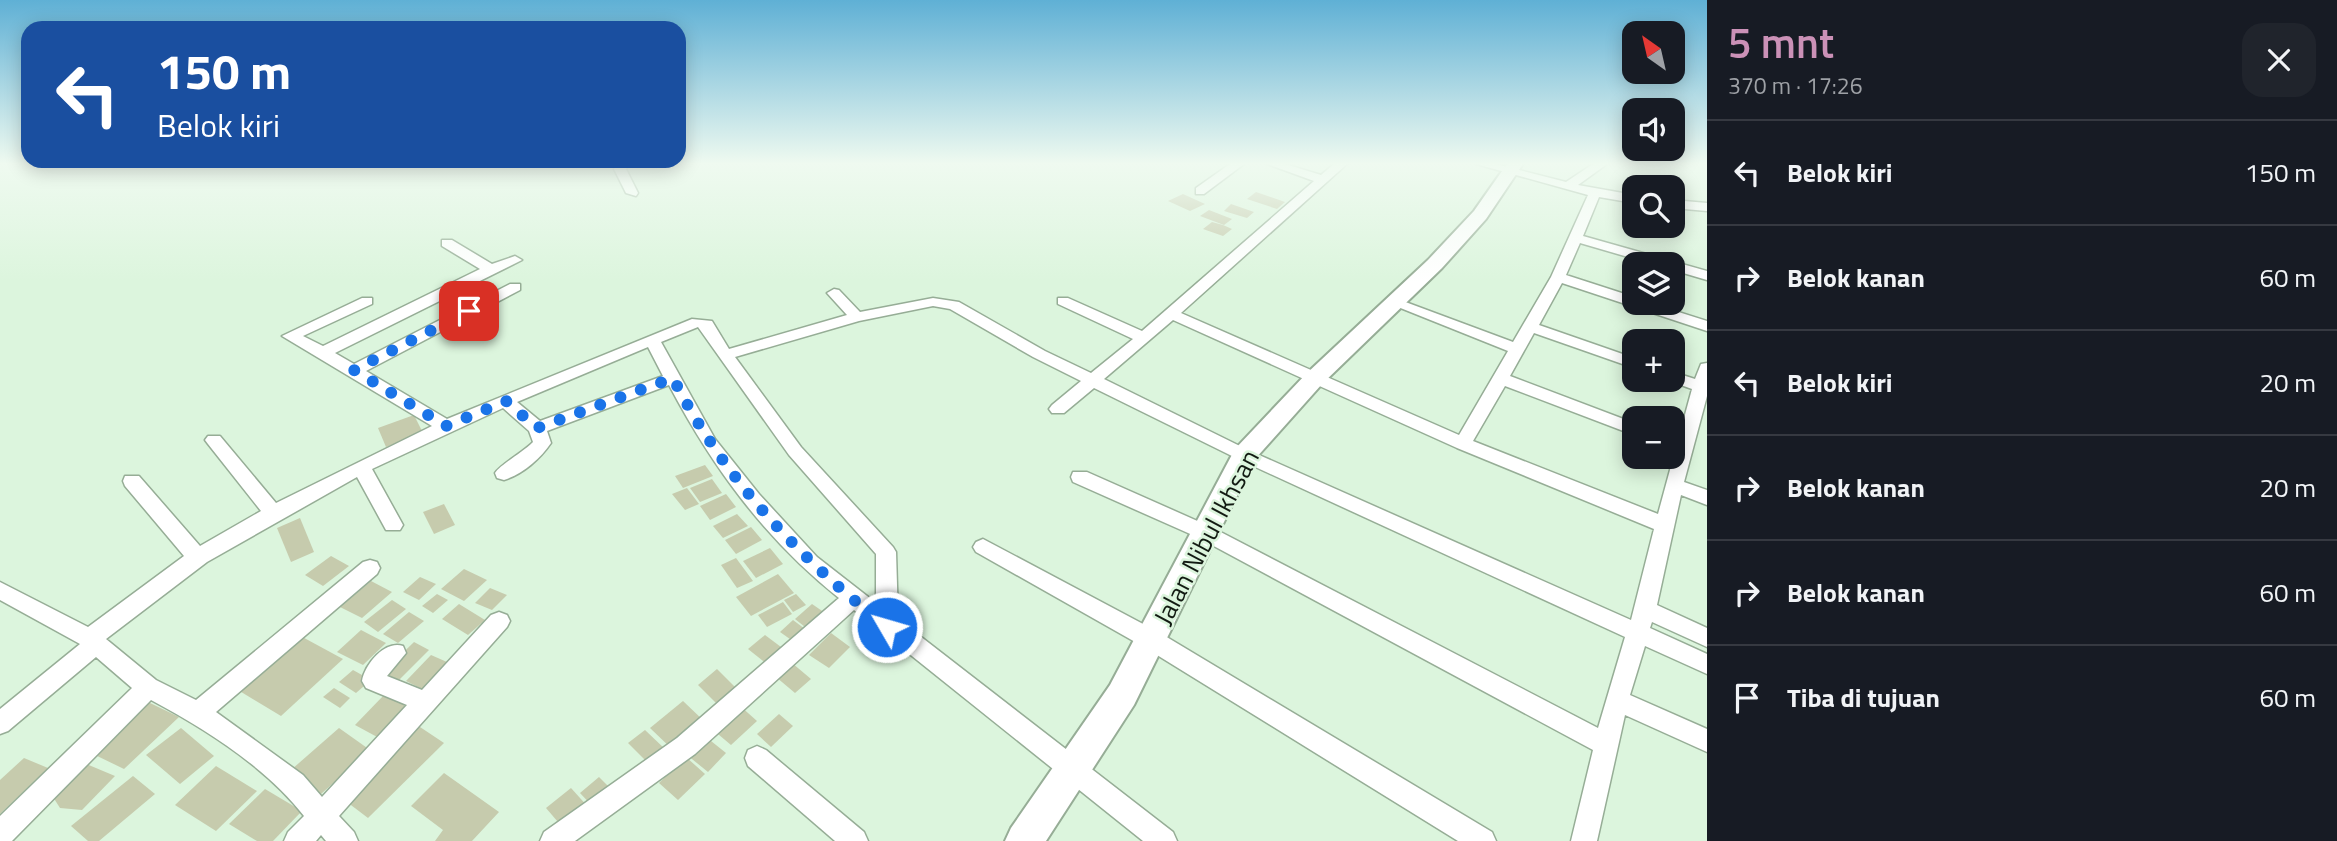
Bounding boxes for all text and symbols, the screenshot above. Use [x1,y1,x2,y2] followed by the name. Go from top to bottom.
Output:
[1728,10,1834,74] text: 5 mnt
[1622,21,1685,84] north arrow
[1622,21,1685,469] map controls
[2242,23,2316,97] button: close
[157,33,291,108] text: 150 m
[42,49,133,140] icon: left
[1728,68,1863,103] text: 370 m · 17:26
[1622,98,1685,161] button: sound
[157,101,280,149] text: Belok kiri
[1787,153,1893,192] text: Belok kiri
[2245,153,2316,192] text: 150 m
[1728,154,1766,192] icon: left
[1622,175,1685,238] button: search
[1622,252,1685,315] button: layers
[1787,258,1925,297] text: Belok kanan
[2259,258,2316,297] text: 60 m
[1728,259,1766,297] icon: right
[439,281,499,341] pin
[450,292,488,330] icon: arrive
[1622,329,1685,392] button: +
[1787,363,1893,402] text: Belok kiri
[2259,363,2316,402] text: 20 m
[1728,364,1766,402] icon: left
[1622,406,1685,469] button: −
[1143,442,1269,632] street label: Jalan Nibul Ikhsan
[1787,468,1925,507] text: Belok kanan
[2259,468,2316,507] text: 20 m
[1728,469,1766,507] icon: right
[1787,573,1925,612] text: Belok kanan
[2259,573,2316,612] text: 60 m
[1728,574,1766,612] icon: right
[850,590,924,664] position arrow
[1787,678,1940,717] text: Tiba di tujuan
[2259,678,2316,717] text: 60 m
[1728,679,1766,717] icon: arrive

